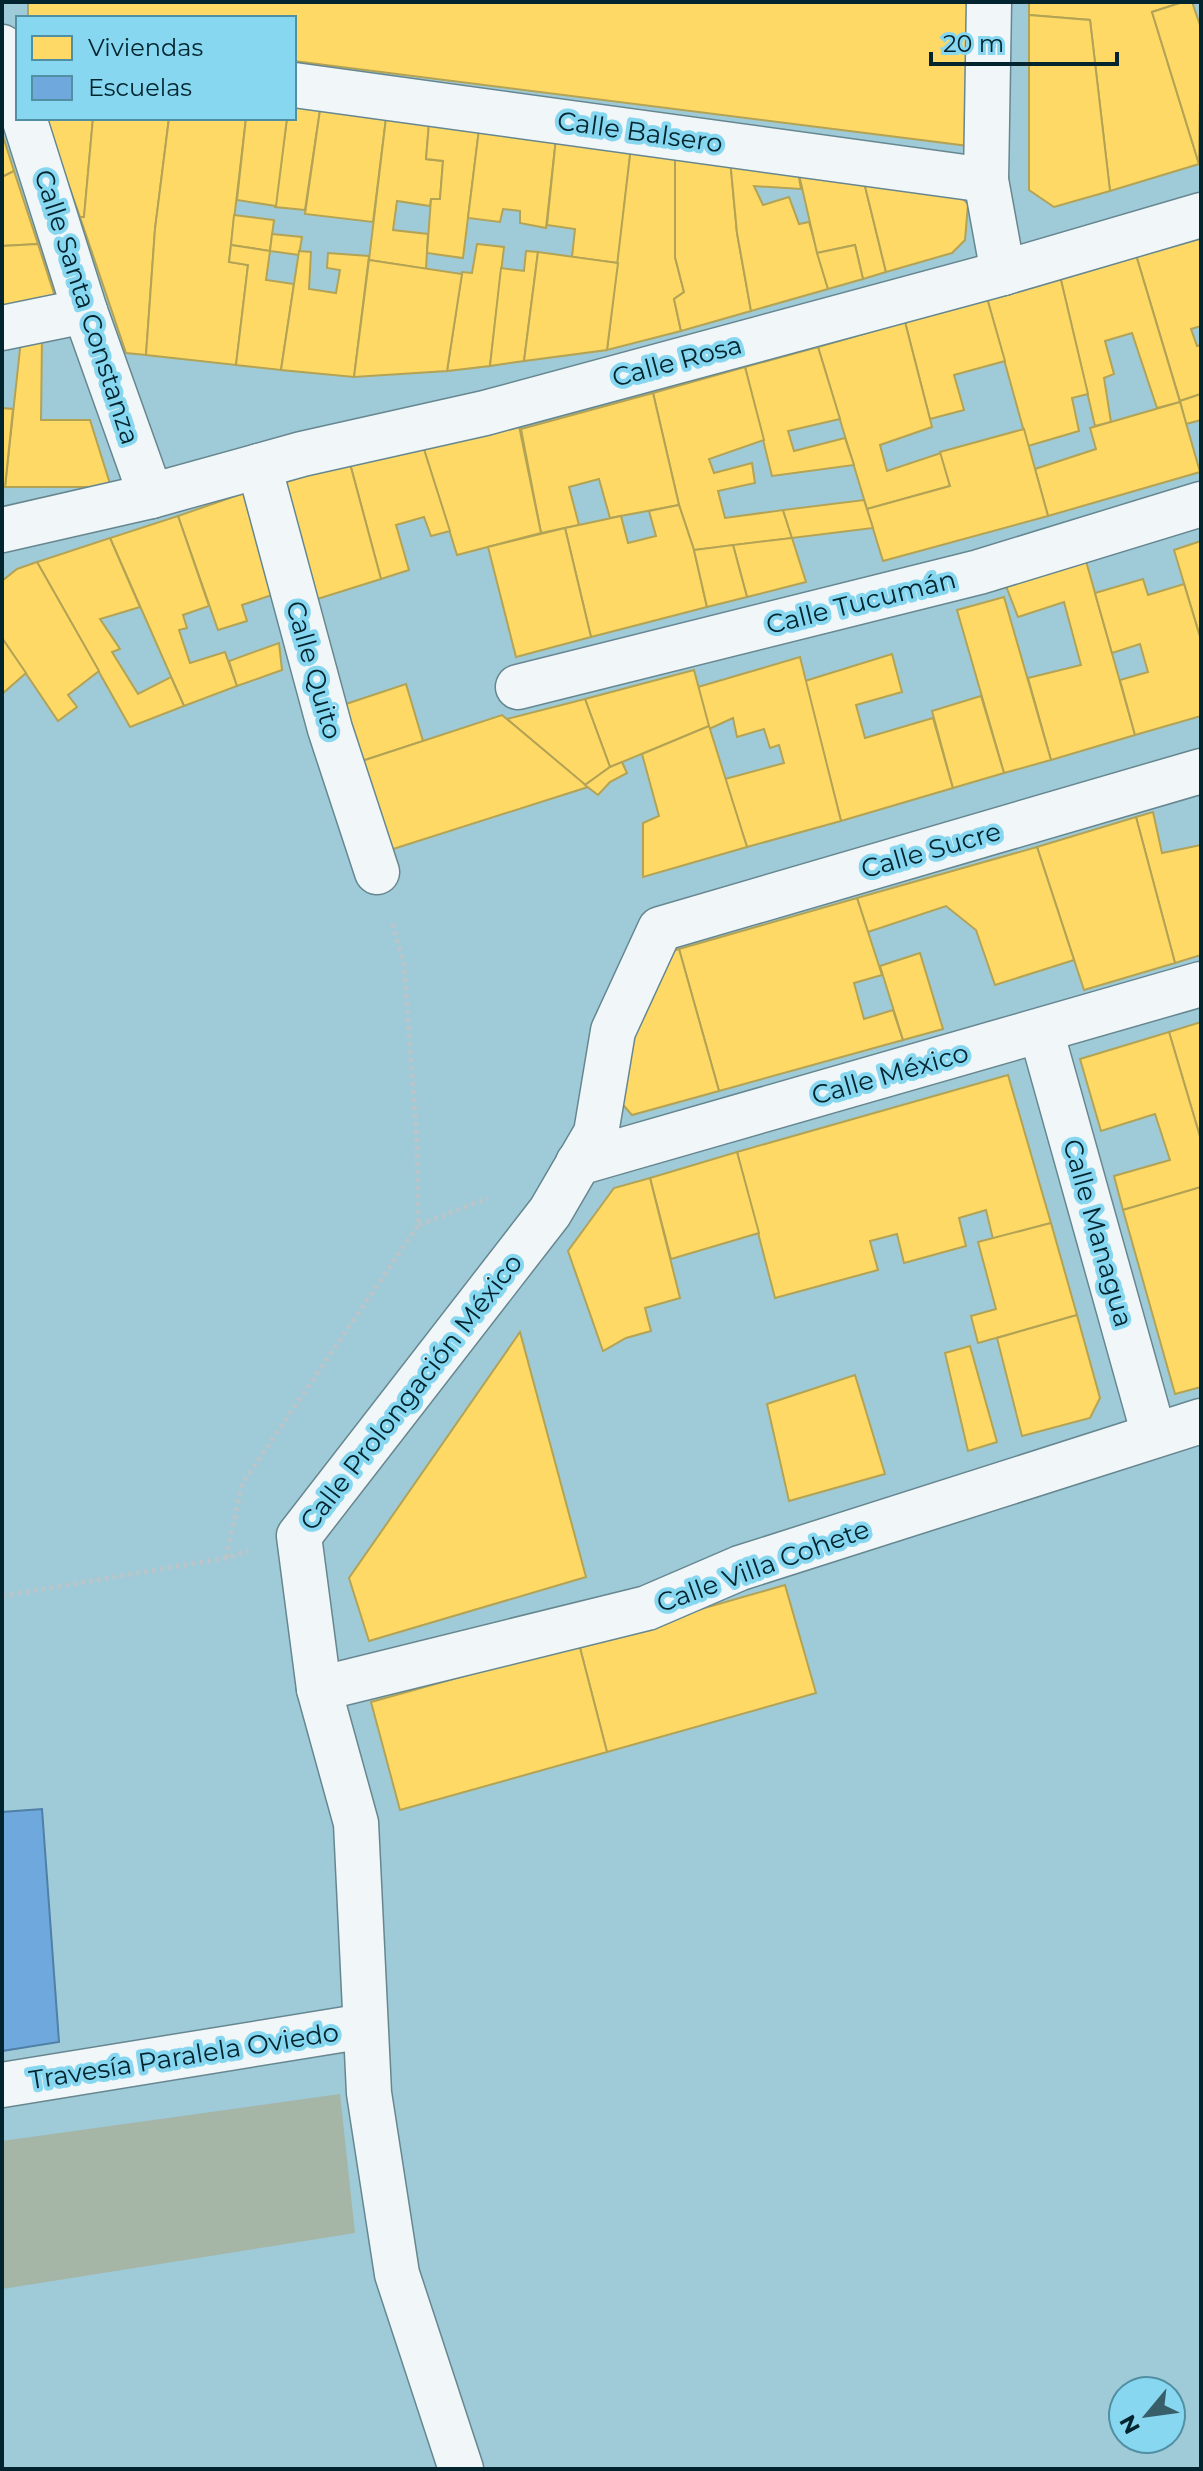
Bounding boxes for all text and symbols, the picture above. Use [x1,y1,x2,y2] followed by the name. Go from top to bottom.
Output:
[16,16,296,120] legend
[931,16,1117,66] scale bar
[943,29,1004,58] text: 20 m
[88,33,203,62] text: Viviendas
[88,73,192,102] text: Escuelas
[555,105,725,159] street label: Calle Balsero
[27,165,147,449] street label: Calle Santa Constanza
[609,328,745,394] street label: Calle Rosa
[763,563,959,641] street label: Calle Tucumán
[279,597,349,743] street label: Calle Quito
[857,815,1005,885] street label: Calle Sucre
[808,1036,972,1112] street label: Calle México
[1056,1135,1140,1331] street label: Calle Managua
[293,1247,529,1537] street label: Calle Prolongación México
[652,1513,874,1619] street label: Calle Villa Cohete
[27,2016,341,2096] street label: Travesía Paralela Oviedo
[1107,2375,1187,2455] north arrow
[1114,2410,1146,2439] text: N

